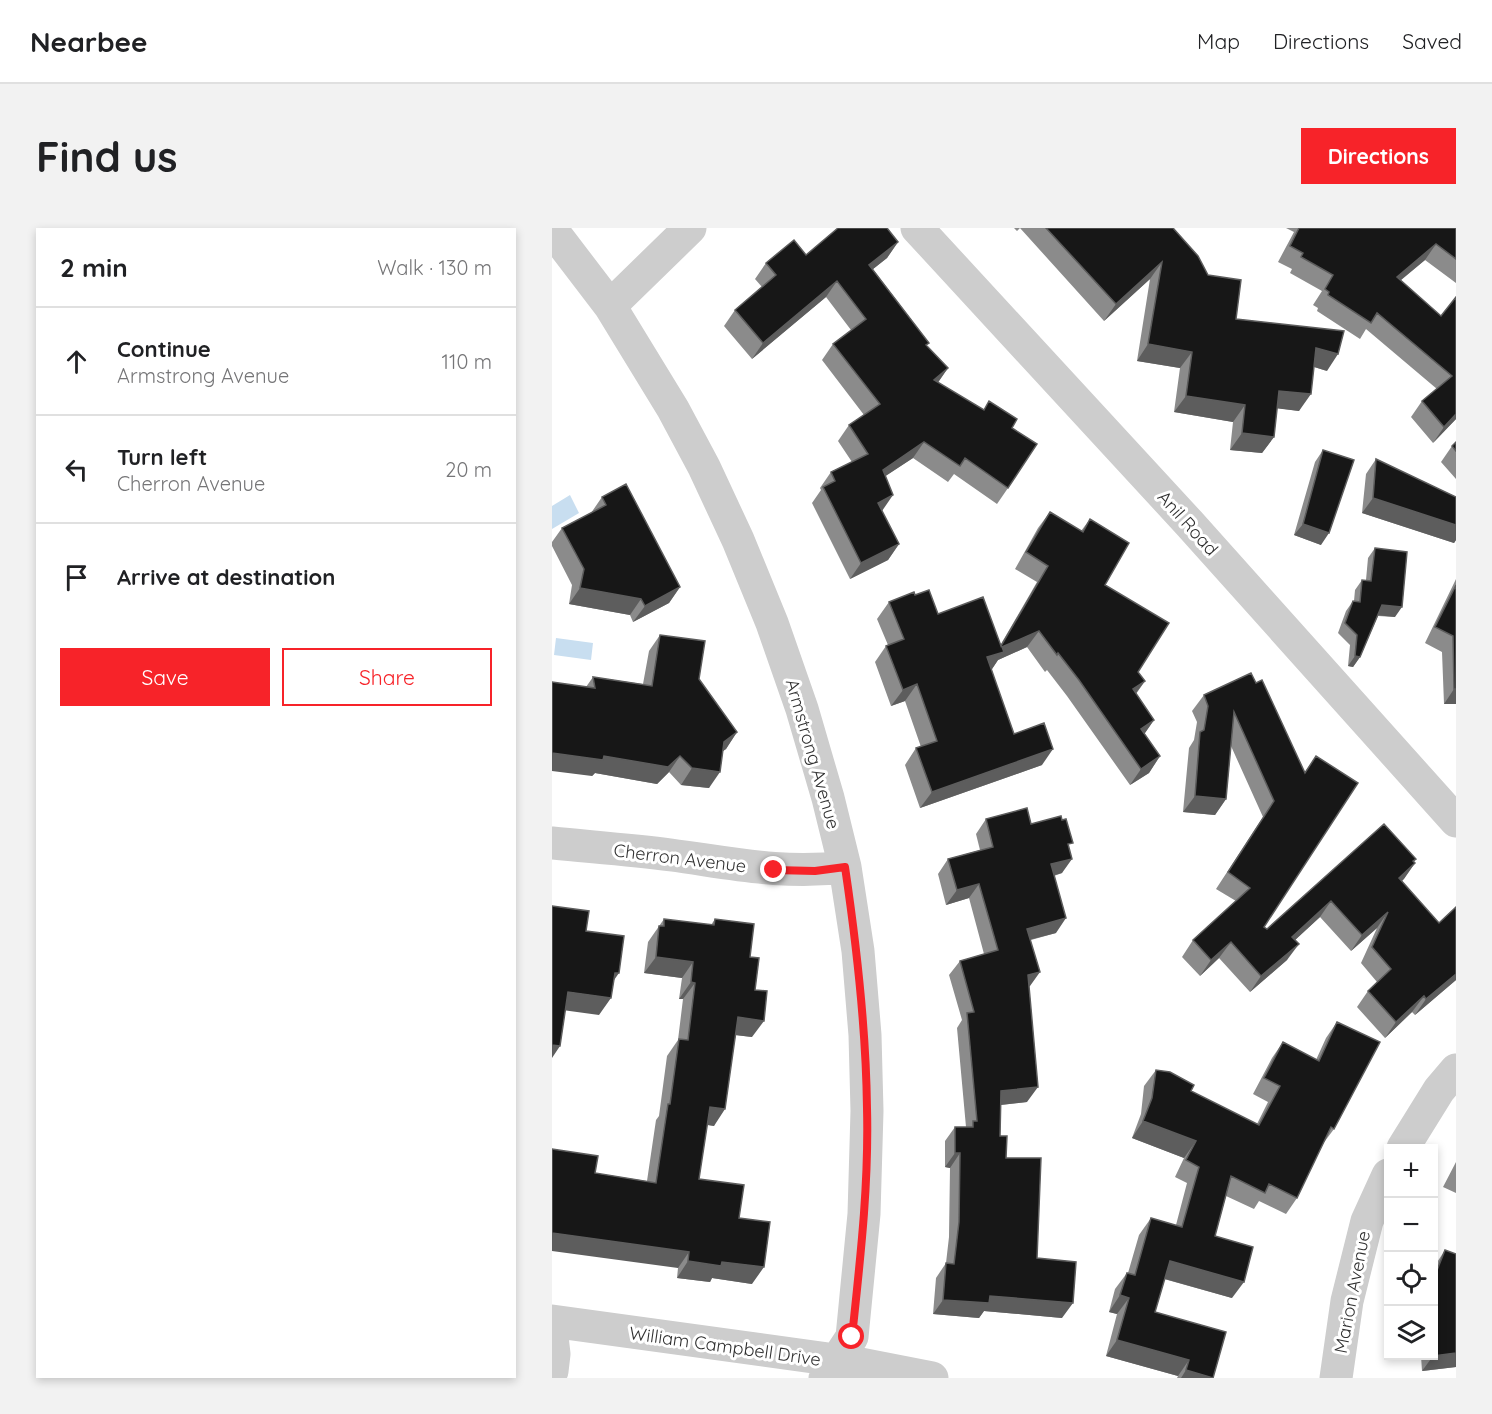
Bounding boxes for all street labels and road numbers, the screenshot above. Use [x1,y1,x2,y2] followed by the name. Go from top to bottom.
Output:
[1153,486,1223,560] street label: Anil Road
[781,676,845,832] street label: Armstrong Avenue
[612,838,748,878] street label: Cherron Avenue
[1329,1229,1375,1355] street label: Marion Avenue
[628,1321,822,1371] street label: William Campbell Drive

